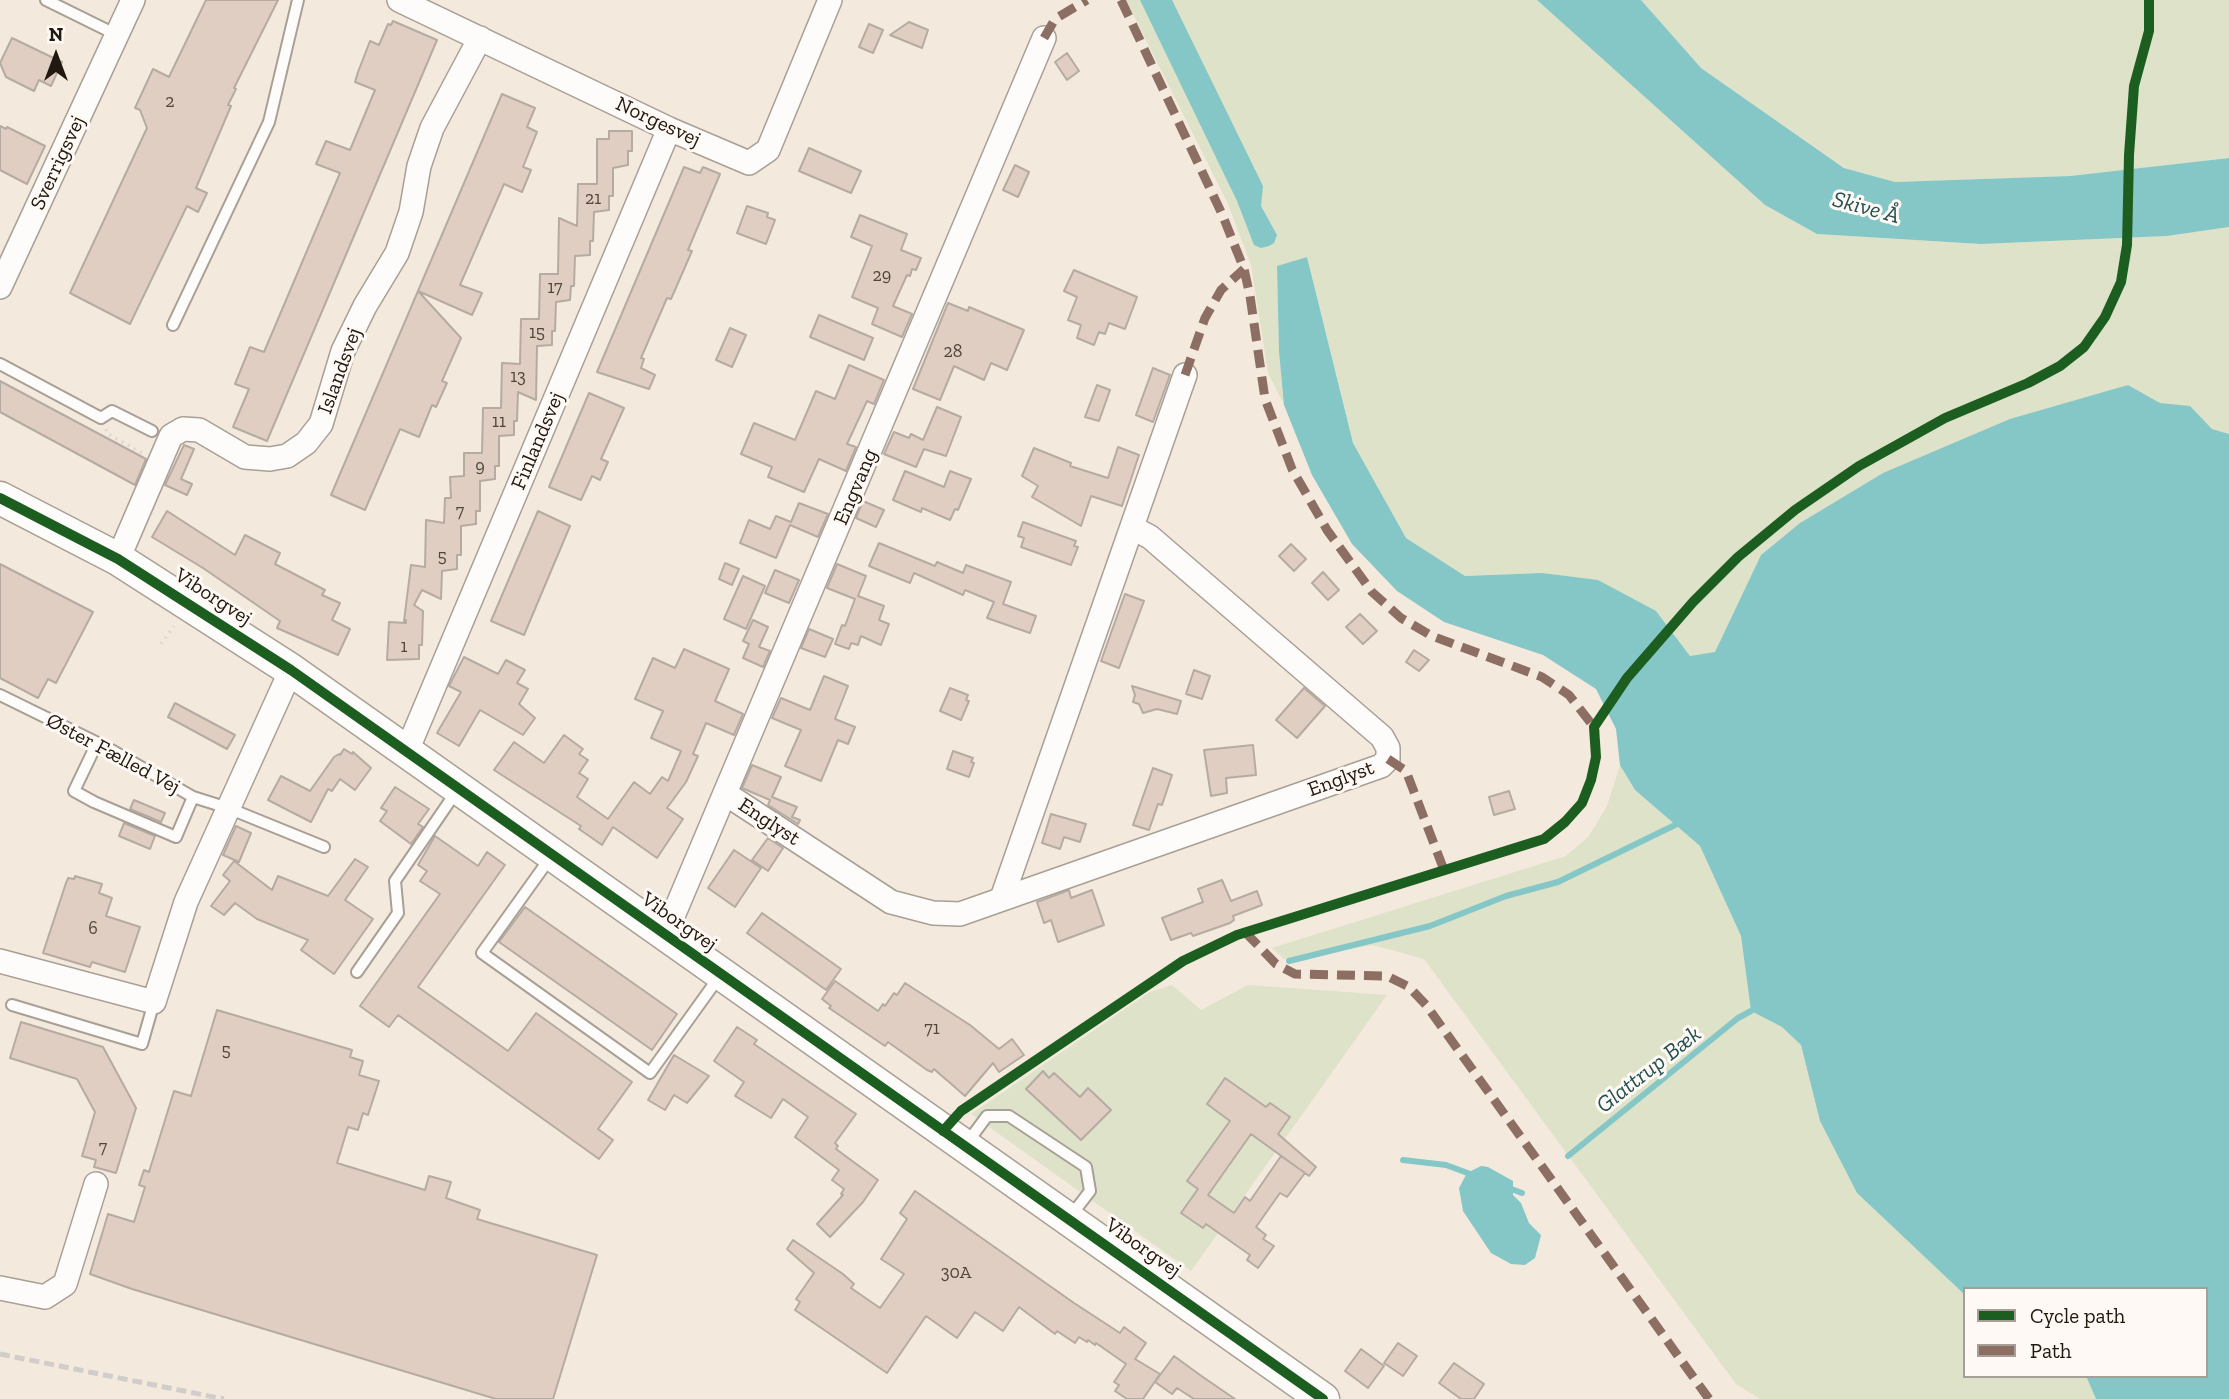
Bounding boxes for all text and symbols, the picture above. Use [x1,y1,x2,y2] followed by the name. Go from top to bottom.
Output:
[21,21,91,91] north arrow
[49,23,63,46] text: N
[165,91,175,113] house number: 2
[612,91,704,153] street label: Norgesvej
[25,112,91,214] street label: Sverrigsvej
[1829,186,1903,230] water label: Skive Å
[585,188,601,210] house number: 21
[873,265,891,287] house number: 29
[547,277,563,299] house number: 17
[529,322,545,344] house number: 15
[313,325,367,417] street label: Islandsvej
[944,341,962,363] house number: 28
[510,366,526,388] house number: 13
[506,388,570,494] street label: Finlandsvej
[492,411,506,433] house number: 11
[829,445,883,529] street label: Engvang
[475,456,485,478] house number: 9
[456,501,464,523] house number: 7
[437,546,447,568] house number: 5
[170,563,256,631] street label: Viborgvej
[401,636,407,658] house number: 1
[42,708,184,800] street label: Øster Fælled Vej
[1304,755,1378,803] street label: Englyst
[733,793,805,851] street label: Englyst
[636,887,722,957] street label: Viborgvej
[88,918,98,940] house number: 6
[924,1018,940,1040] house number: 71
[1591,1021,1707,1119] water label: Glattrup Bæk
[221,1040,231,1062] house number: 5
[99,1137,107,1159] house number: 7
[1100,1213,1186,1283] street label: Viborgvej
[941,1262,971,1284] house number: 30A
[1963,1287,2208,1378] legend
[2030,1303,2125,1328] text: Cycle path
[2030,1338,2072,1363] text: Path

